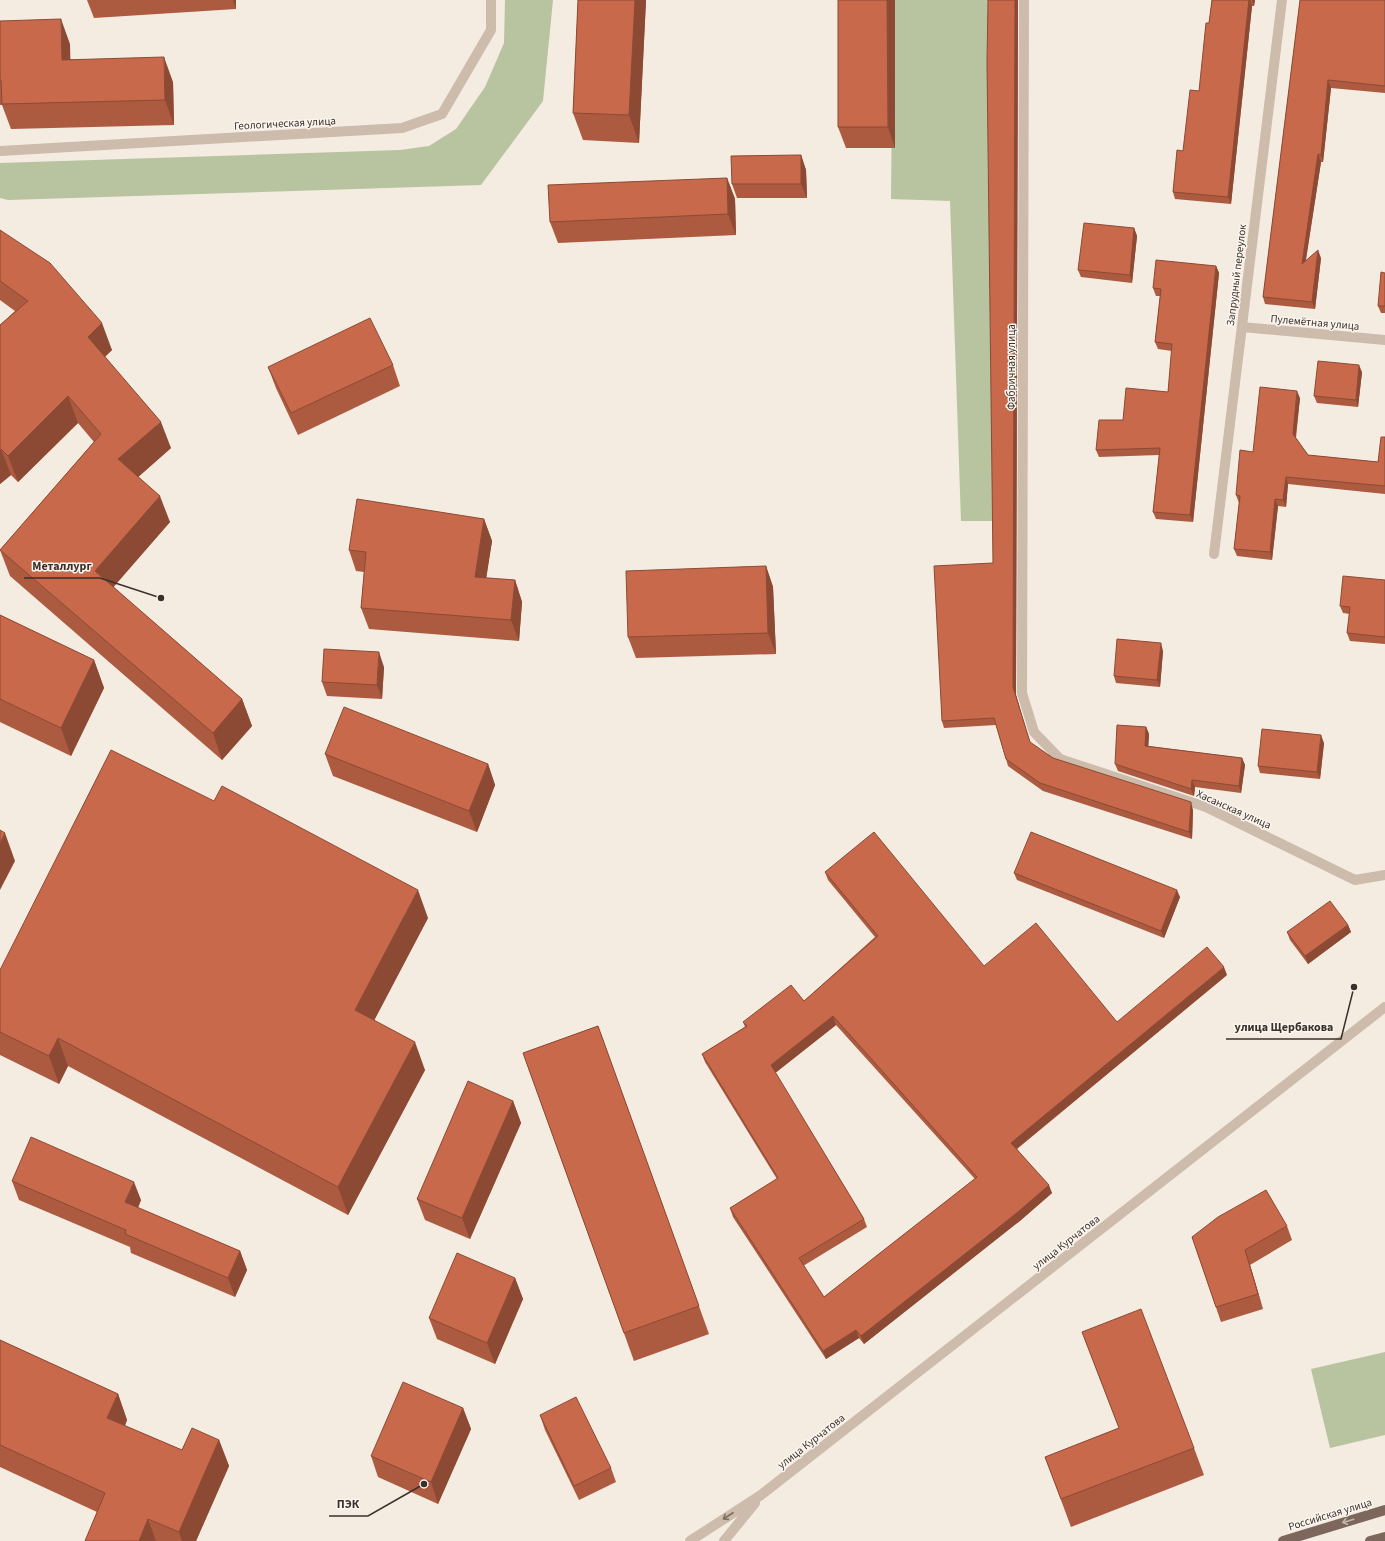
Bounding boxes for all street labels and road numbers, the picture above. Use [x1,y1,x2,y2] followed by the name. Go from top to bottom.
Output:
[234,113,336,134] street label: Геологическая улица
[1223,223,1250,327] street label: Запрудный переулок
[1270,311,1360,334] street label: Пулемётная улица
[1004,324,1019,410] street label: Фабричная улица
[1194,786,1274,833] street label: Хасанская улица
[1030,1211,1103,1273] street label: улица Курчатова
[775,1410,848,1472] street label: улица Курчатова
[1286,1495,1374,1534] street label: Российская улица

